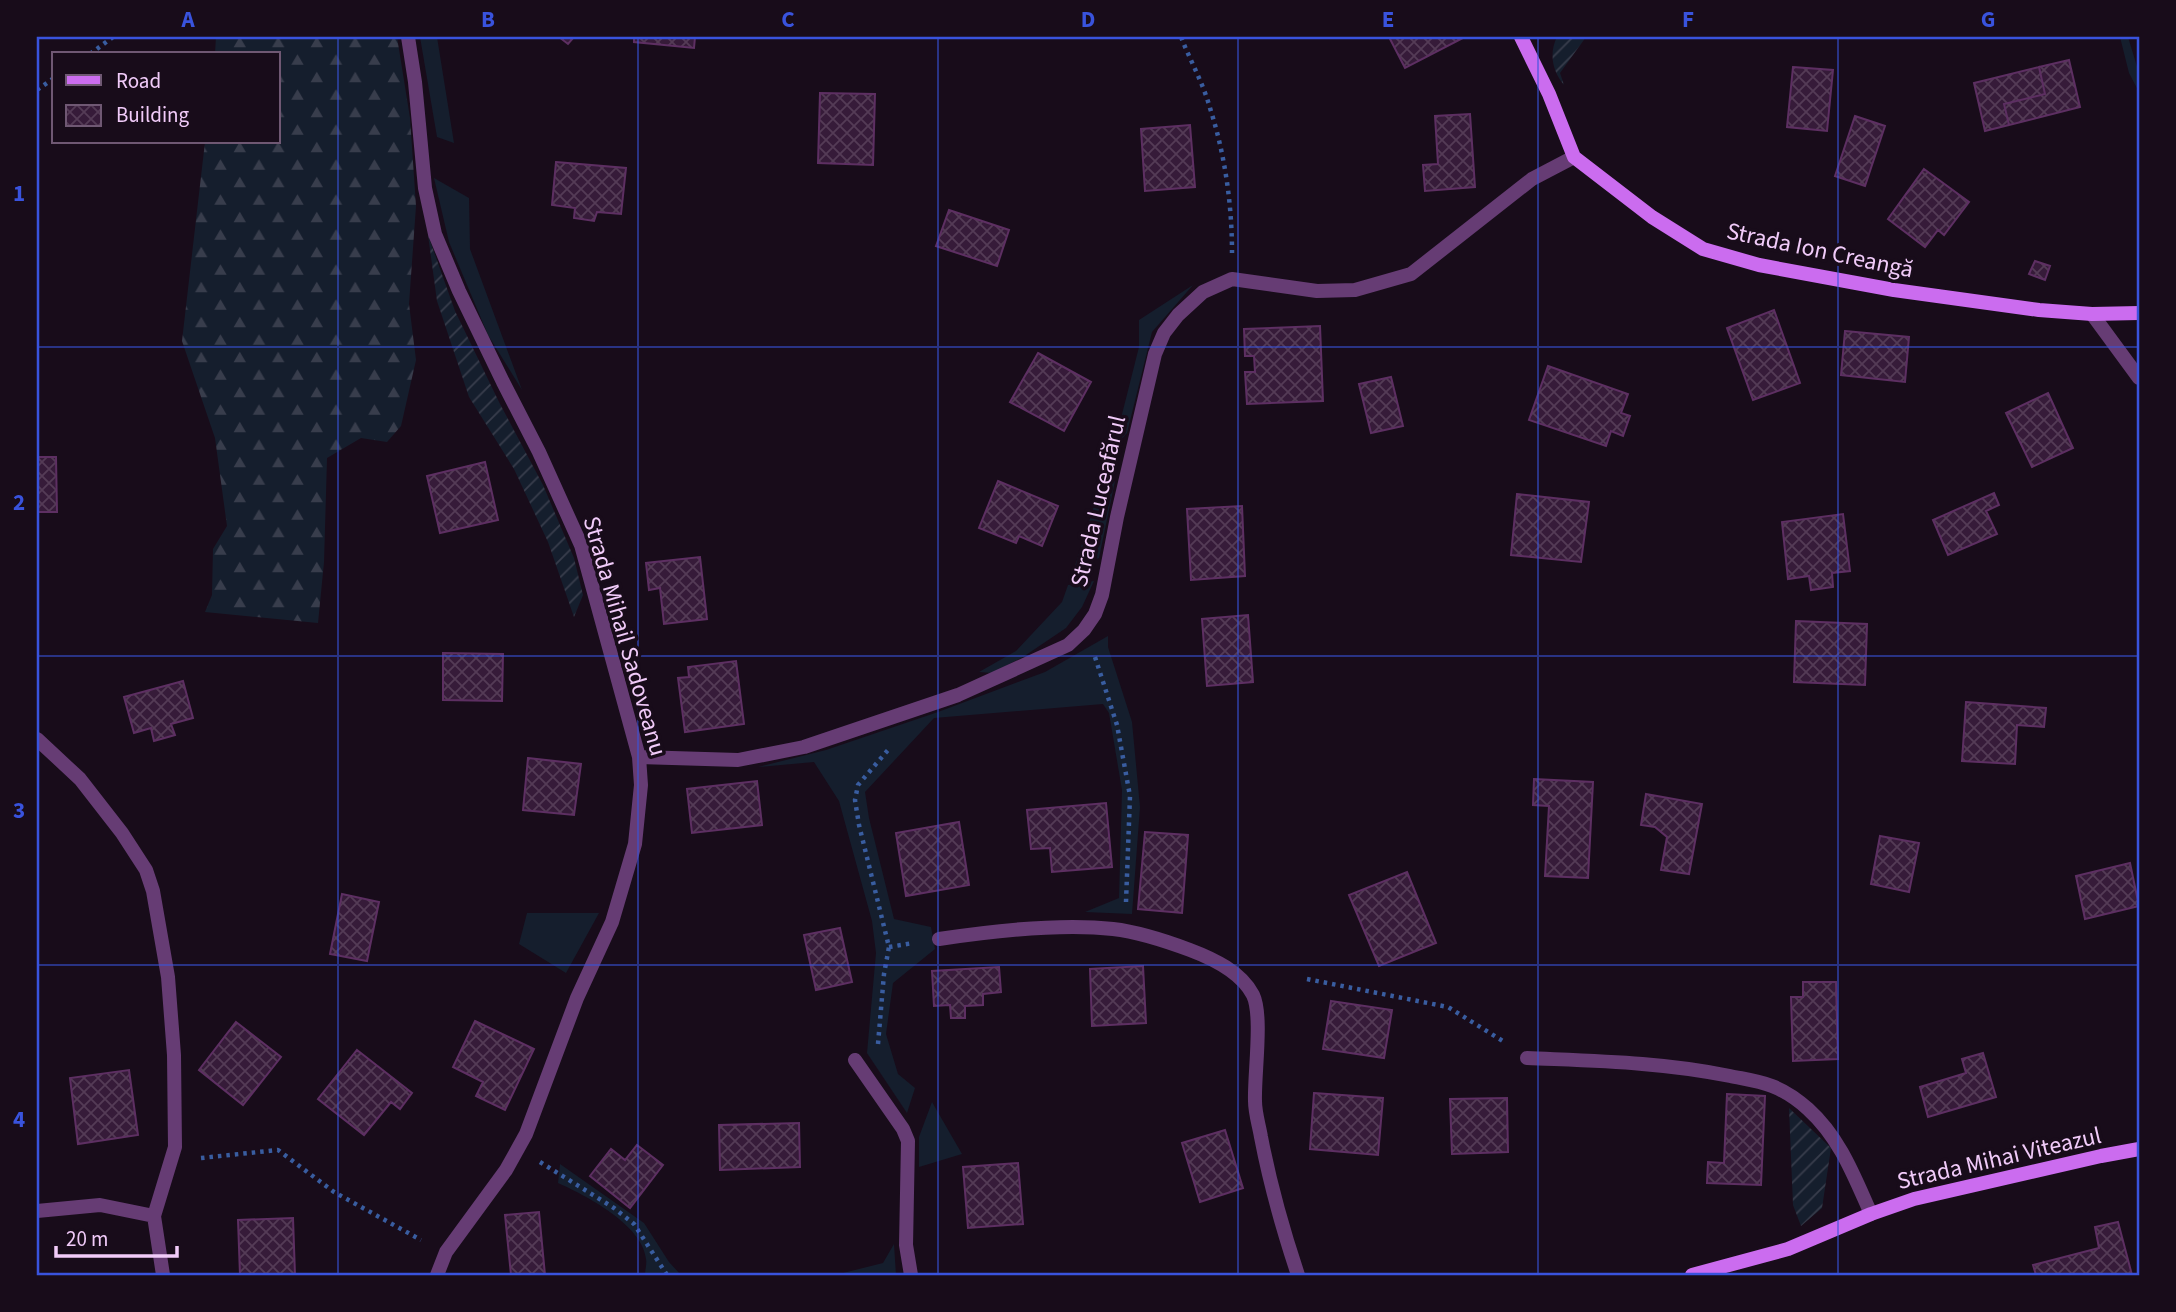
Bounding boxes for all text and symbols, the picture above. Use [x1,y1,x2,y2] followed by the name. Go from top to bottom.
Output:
[180,3,195,36] text: A
[481,3,495,36] text: B
[781,3,795,36] text: C
[1081,3,1095,36] text: D
[1382,3,1394,36] text: E
[1682,3,1694,36] text: F
[1981,3,1995,36] text: G
[52,52,280,144] legend
[116,66,161,96] text: Road
[116,100,190,130] text: Building
[13,177,25,210] text: 1
[1723,214,1916,287] street label: Strada Ion Creangă
[1062,412,1135,590] street label: Strada Luceafărul
[13,486,25,519] text: 2
[574,512,676,760] street label: Strada Mihail Sadoveanu
[13,794,25,827] text: 3
[13,1103,25,1136] text: 4
[1894,1118,2105,1199] street label: Strada Mihai Viteazul
[56,1214,177,1258] scale bar
[66,1224,108,1254] text: 20 m

